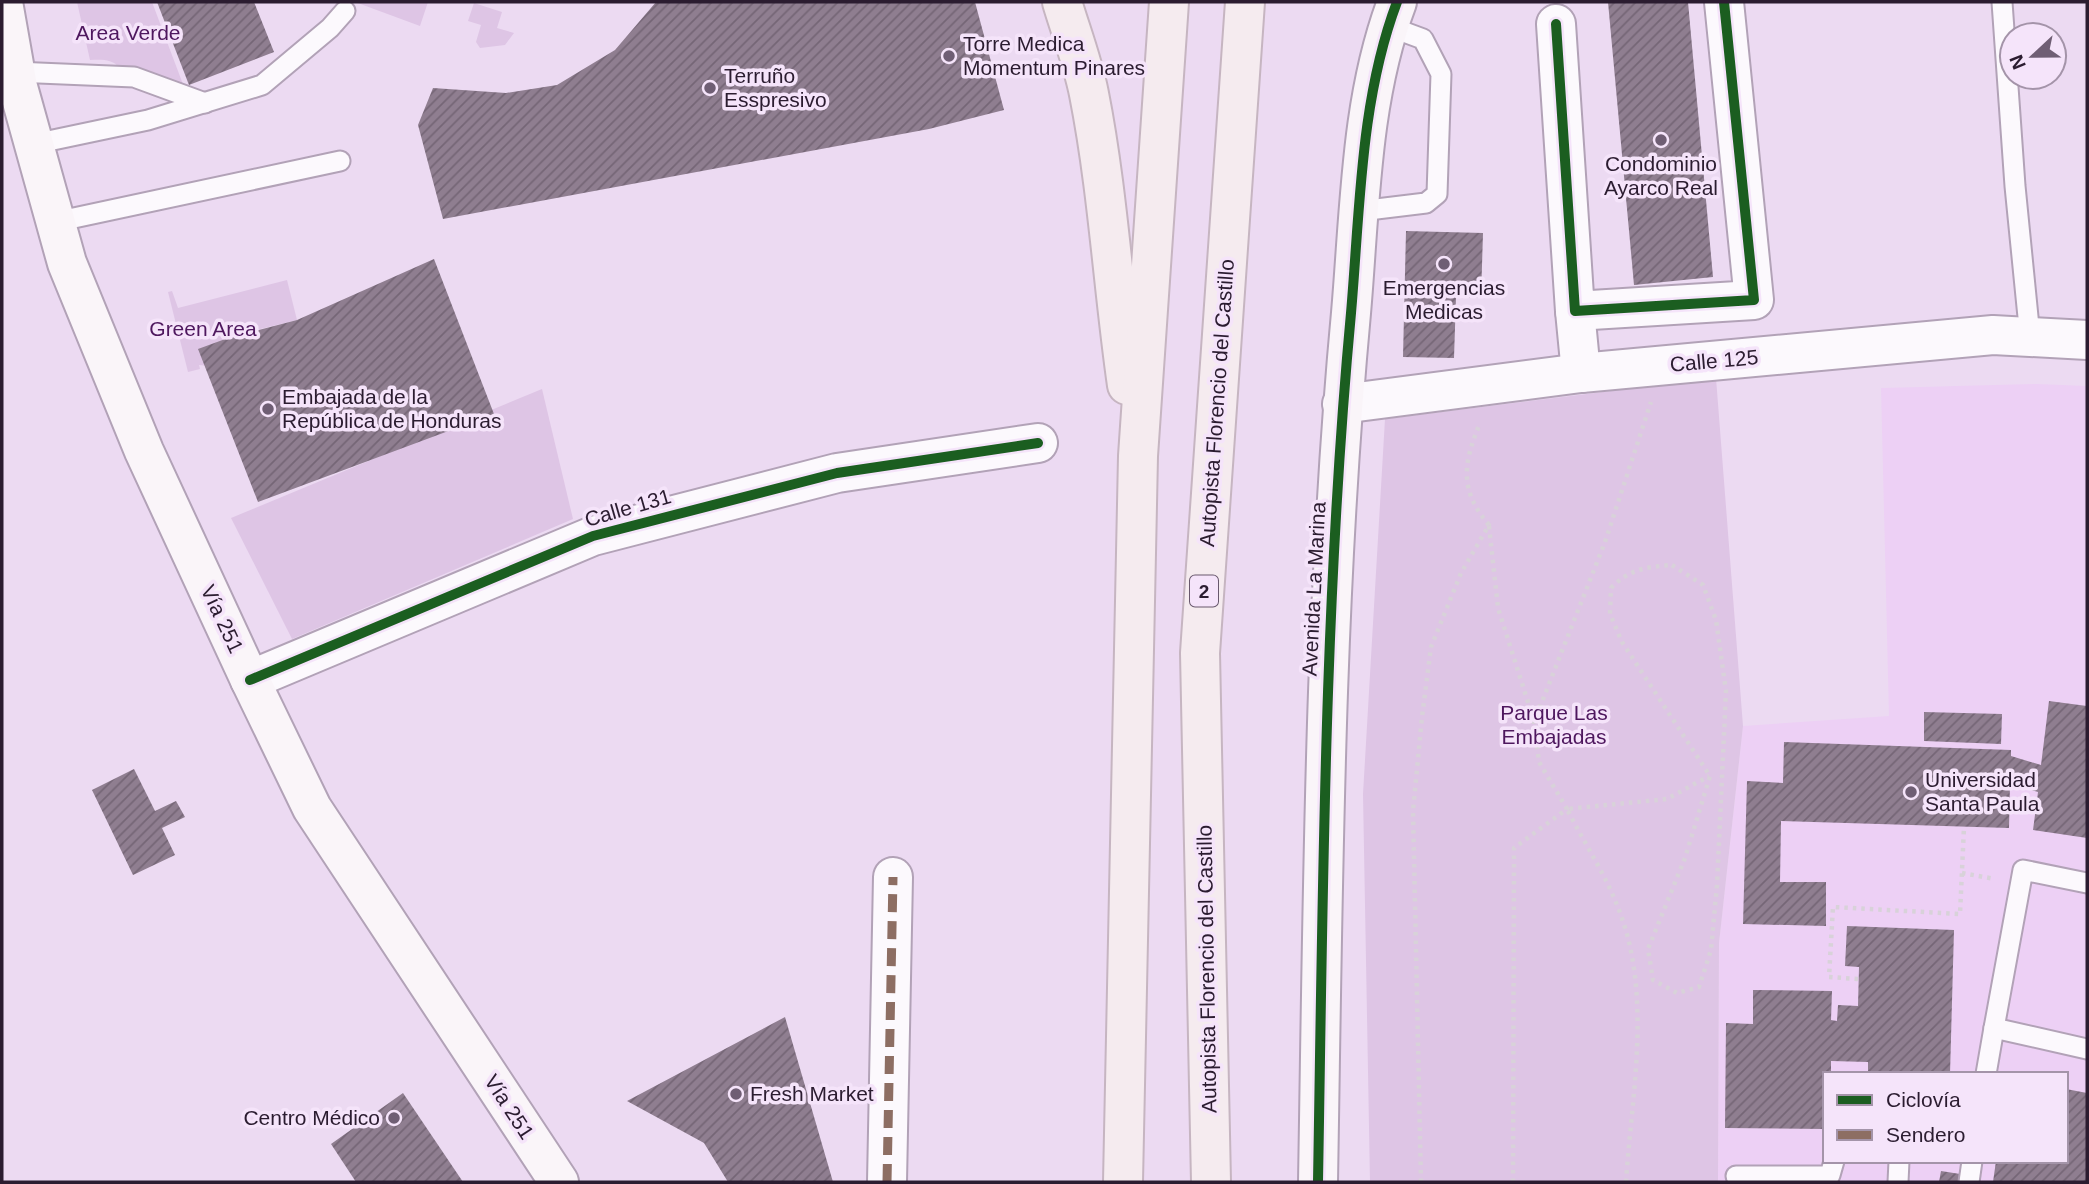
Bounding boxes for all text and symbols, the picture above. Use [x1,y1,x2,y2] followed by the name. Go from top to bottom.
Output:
[75,21,181,44] park label: Area Verde
[1998,21,2068,91] north arrow
[963,32,1145,79] place label: Torre Medica Momentum Pinares
[941,48,957,64] marker: Torre Medica Momentum Pinares
[2005,52,2030,72] text: N
[724,64,827,111] place label: Terruño Esspresivo
[702,80,718,96] marker: Terruño Esspresivo
[1653,132,1669,148] marker: Condominio Ayarco Real
[1604,152,1718,199] place label: Condominio Ayarco Real
[1436,256,1452,272] marker: Emergencias Medicas
[1195,258,1238,548] street label: Autopista Florencio del Castillo
[1383,276,1505,323] place label: Emergencias Medicas
[149,317,257,340] park label: Green Area
[1669,345,1759,376] street label: Calle 125
[282,385,501,432] place label: Embajada de la República de Honduras
[260,401,276,417] marker: Embajada de la República de Honduras
[582,484,674,531] street label: Calle 131
[1297,501,1330,677] street label: Avenida La Marina
[1190,576,1218,606] road number: 2
[197,581,248,656] street label: Vía 251
[1500,701,1608,748] park label: Parque Las Embajadas
[1925,768,2040,815] place label: Universidad Santa Paula
[1903,784,1919,800] marker: Universidad Santa Paula
[1192,825,1221,1113] street label: Autopista Florencio del Castillo
[480,1070,539,1143] street label: Vía 251
[1823,1072,2068,1163] legend
[750,1082,874,1105] place label: Fresh Market
[728,1086,744,1102] marker: Fresh Market
[1886,1088,1961,1111] text: Ciclovía
[243,1106,380,1129] place label: Centro Médico
[386,1110,402,1126] marker: Centro Médico
[1886,1123,1965,1146] text: Sendero

